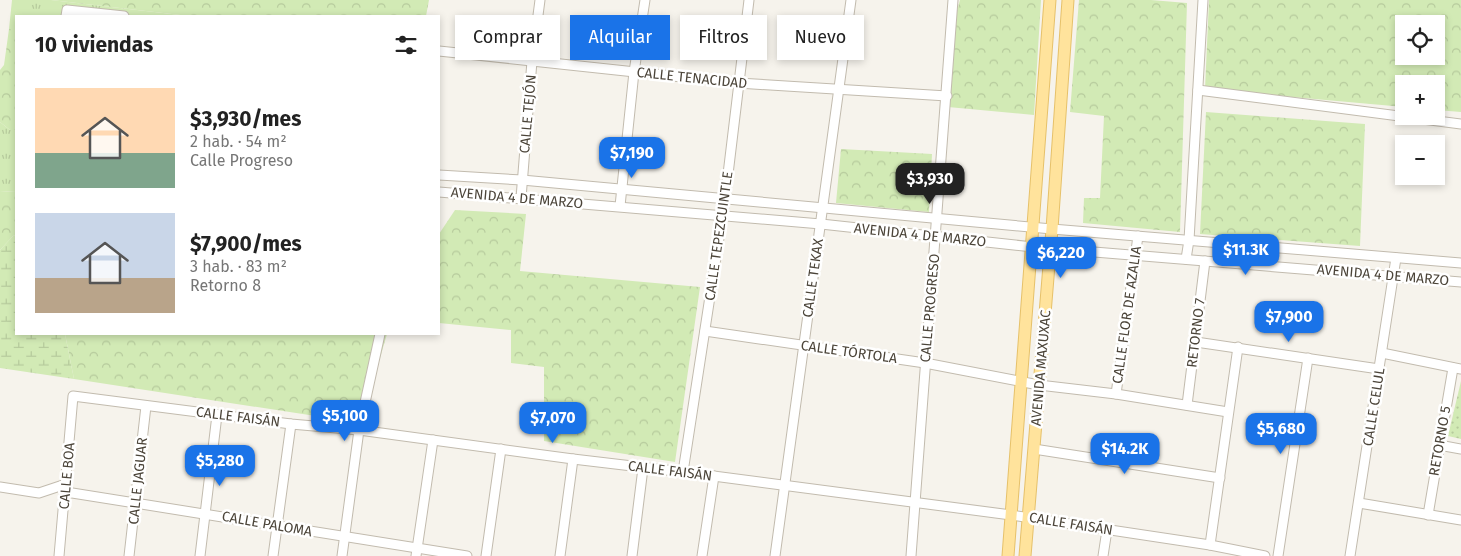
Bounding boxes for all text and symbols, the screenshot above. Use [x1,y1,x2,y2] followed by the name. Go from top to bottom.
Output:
[455,15,560,60] chip: Comprar
[570,15,670,60] chip: Alquilar
[680,15,767,60] chip: Filtros
[777,15,864,60] chip: Nuevo
[1395,15,1445,185] map controls
[1395,15,1445,65] button: locate
[392,31,420,59] icon: filters
[35,32,153,58] text: 10 viviendas
[636,64,748,92] street label: CALLE TENACIDAD
[515,74,540,154] street label: CALLE TEJÓN
[1395,75,1445,125] button: +
[190,106,301,132] text: $3,930/mes
[75,108,135,168] icon: home
[190,132,287,151] text: 2 hab. · 54 m²
[1395,135,1445,185] button: −
[591,136,673,179] pin: $7,190
[610,143,654,162] text: $7,190
[190,151,293,170] text: Calle Progreso
[889,162,971,205] pin: $3,930
[907,169,953,188] text: $3,930
[701,170,737,302] street label: CALLE TEPEZCUINTLE
[450,184,584,212] street label: AVENIDA 4 DE MARZO
[853,220,987,250] street label: AVENIDA 4 DE MARZO
[190,231,302,257] text: $7,900/mes
[75,233,135,293] icon: home
[1205,234,1287,276] pin: $11.3K
[1020,236,1102,279] pin: $6,220
[799,237,827,319] street label: CALLE TEKAX
[1223,240,1269,259] text: $11.3K
[1037,243,1085,262] text: $6,220
[1109,245,1145,385] street label: CALLE FLOR DE AZALIA
[917,253,943,363] street label: CALLE PROGRESO
[190,257,287,276] text: 3 hab. · 83 m²
[1316,261,1450,289] street label: AVENIDA 4 DE MARZO
[190,276,261,295] text: Retorno 8
[1183,297,1209,369] street label: RETORNO 7
[1248,300,1330,343] pin: $7,900
[1265,307,1313,326] text: $7,900
[1027,309,1055,427] street label: AVENIDA MAXUXAC
[800,336,898,367] street label: CALLE TÓRTOLA
[1359,367,1389,447] street label: CALLE CELUL
[304,400,386,442] pin: $5,100
[195,402,281,431] street label: CALLE FAISÁN
[512,402,594,444] pin: $7,070
[1425,405,1455,477] street label: RETORNO 5
[322,406,368,425] text: $5,100
[530,408,576,427] text: $7,070
[1240,412,1322,455] pin: $5,680
[1257,419,1305,438] text: $5,680
[1084,432,1166,475] pin: $14.2K
[125,436,151,525] street label: CALLE JAGUAR
[1102,439,1148,458] text: $14.2K
[56,442,78,510] street label: CALLE BOA
[179,444,261,487] pin: $5,280
[196,451,244,470] text: $5,280
[627,456,713,485] street label: CALLE FAISÁN
[221,508,313,540] street label: CALLE PALOMA
[1028,508,1114,539] street label: CALLE FAISÁN

